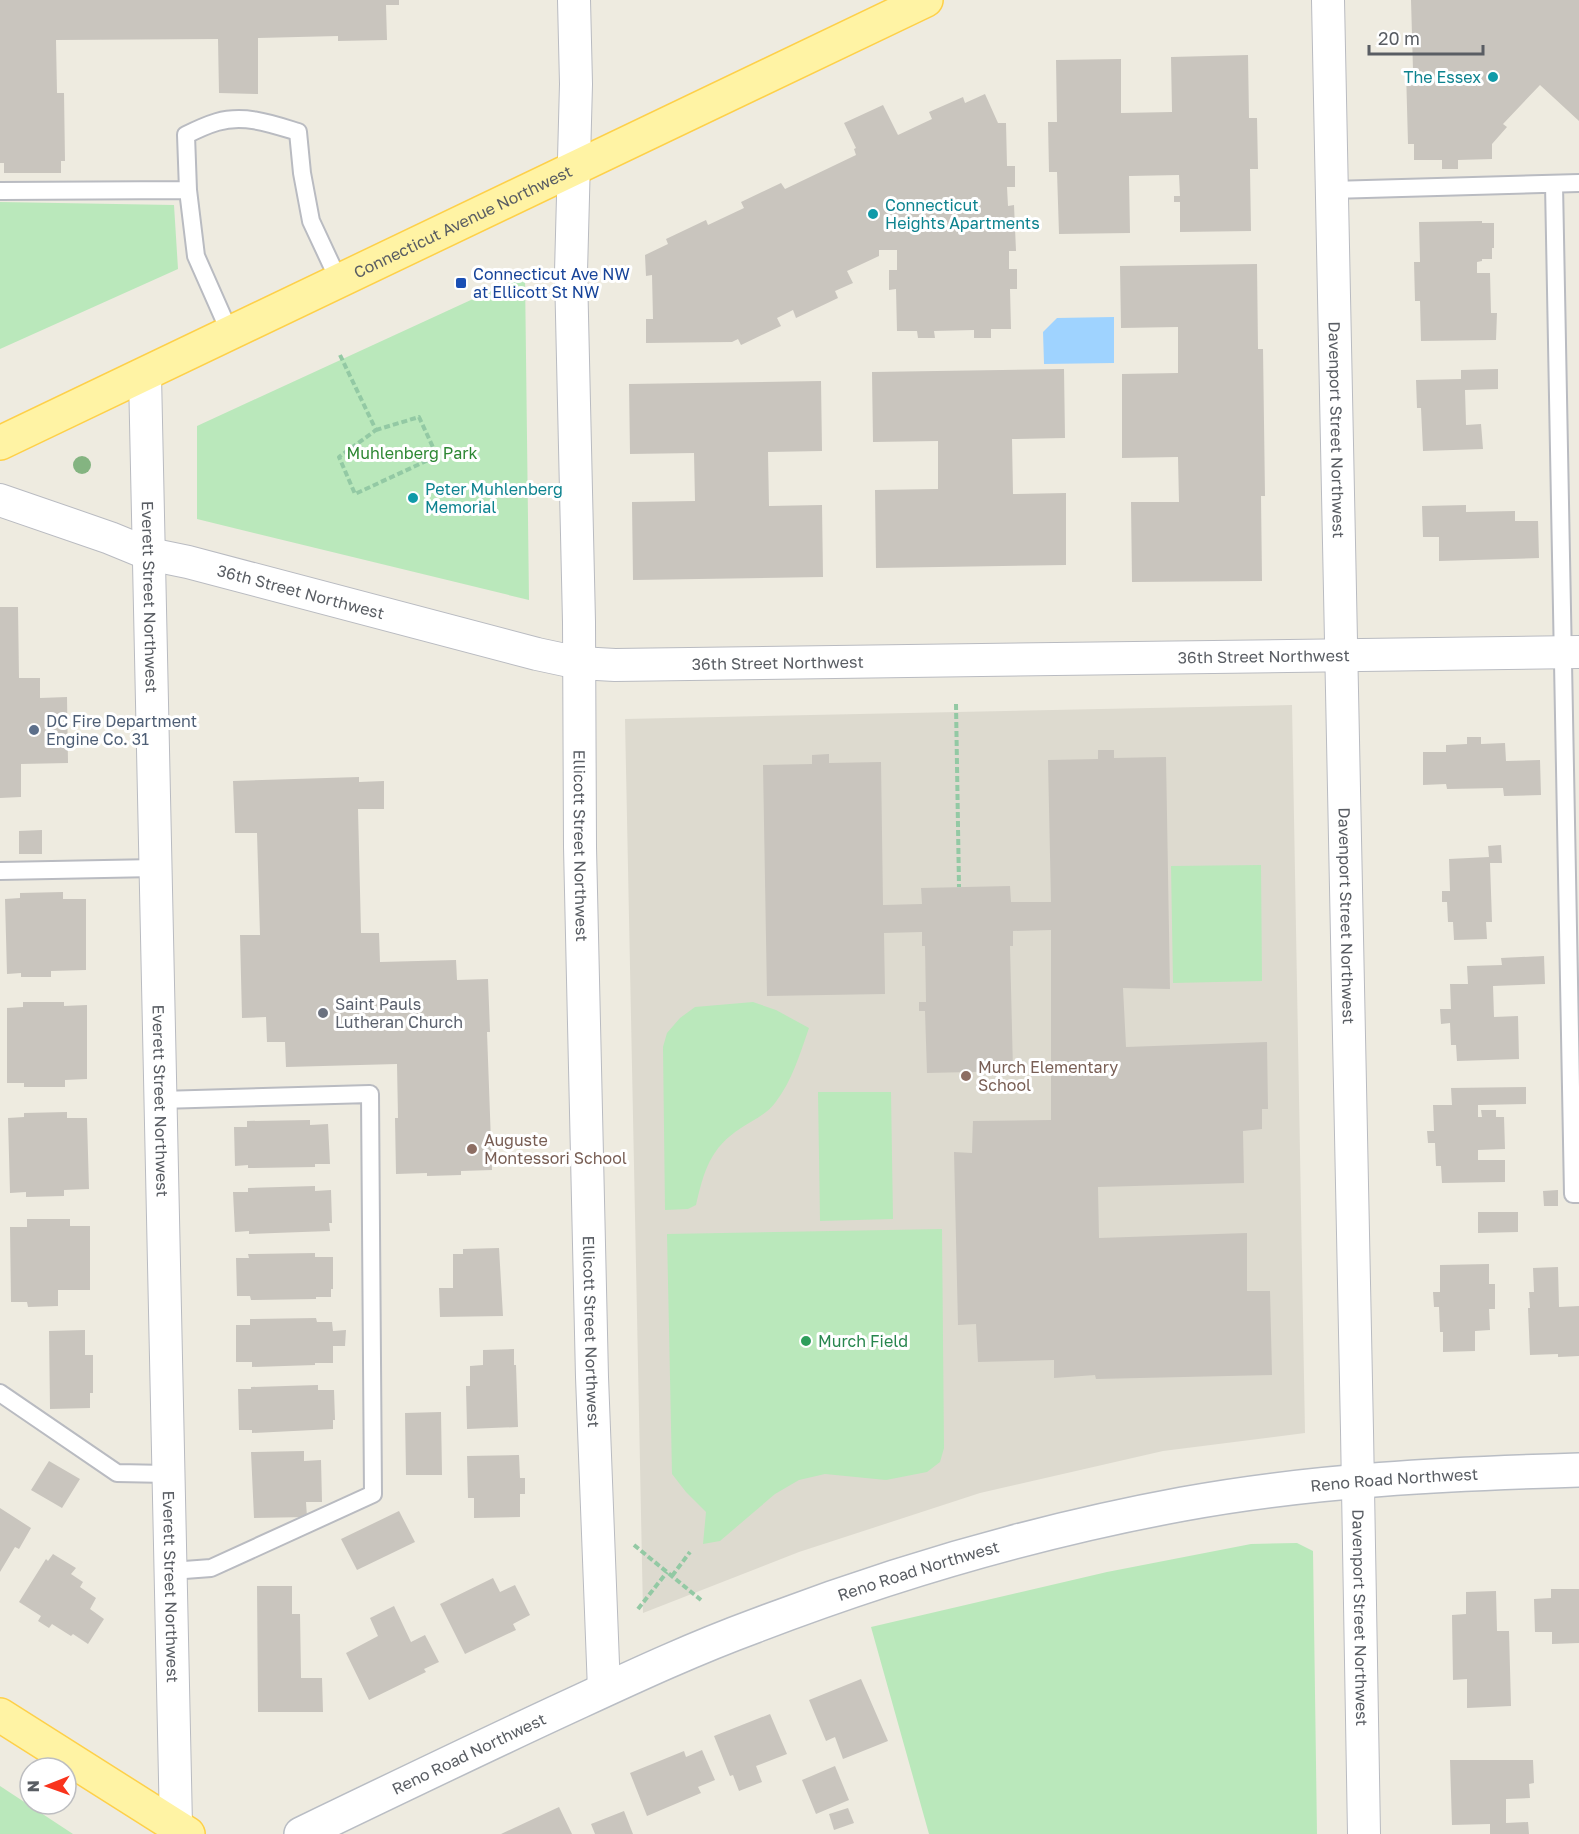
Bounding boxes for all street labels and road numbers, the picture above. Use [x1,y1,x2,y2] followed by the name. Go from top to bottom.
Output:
[350,161,575,282] street label: Connecticut Avenue Northwest
[1325,321,1349,539] street label: Davenport Street Northwest
[138,501,162,693] street label: Everett Street Northwest
[215,560,387,623] street label: 36th Street Northwest
[1177,645,1350,667] street label: 36th Street Northwest
[692,652,864,674] street label: 36th Street Northwest
[570,750,592,942] street label: Ellicott Street Northwest
[1334,807,1359,1024] street label: Davenport Street Northwest
[148,1004,173,1197] street label: Everett Street Northwest
[579,1235,604,1428] street label: Ellicott Street Northwest
[1309,1464,1479,1496] street label: Reno Road Northwest
[159,1490,183,1683] street label: Everett Street Northwest
[1348,1509,1372,1726] street label: Davenport Street Northwest
[835,1536,1001,1605] street label: Reno Road Northwest
[388,1709,549,1799] street label: Reno Road Northwest

